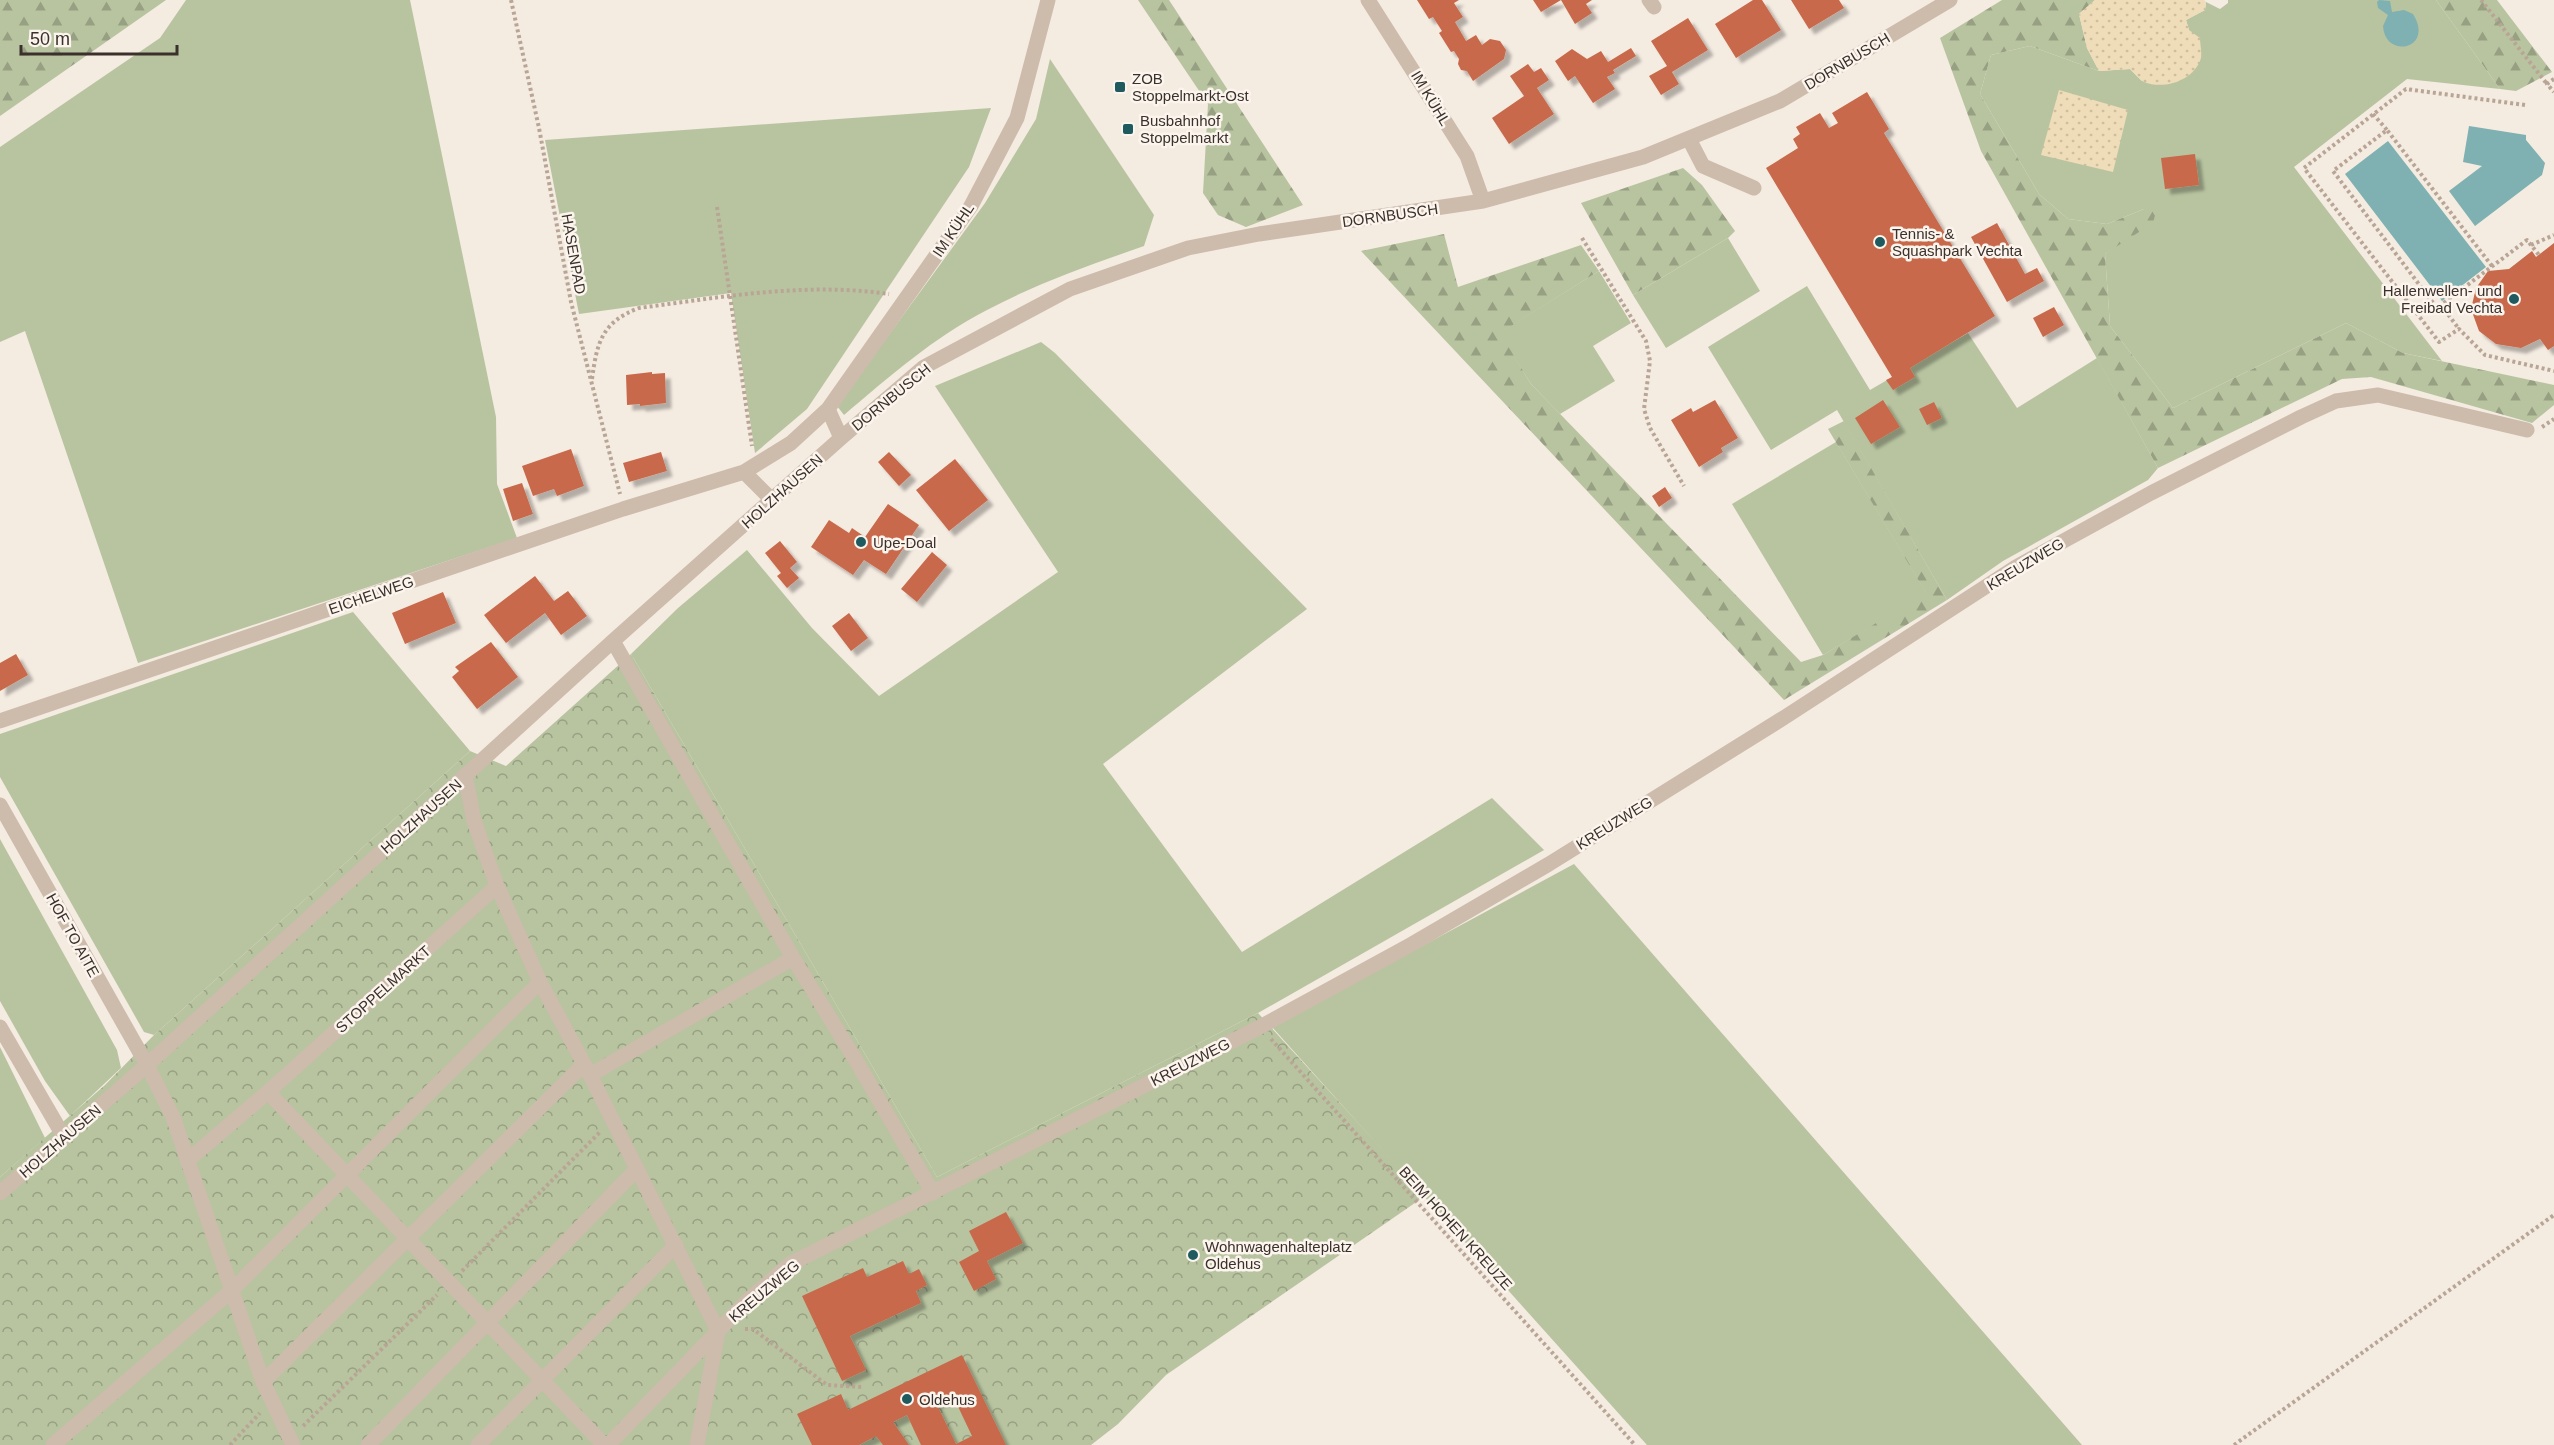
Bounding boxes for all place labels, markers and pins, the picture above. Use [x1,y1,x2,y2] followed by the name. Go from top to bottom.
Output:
[1132,70,1250,104] place label: ZOB Stoppelmarkt-Ost
[1113,80,1127,94] marker: ZOB Stoppelmarkt-Ost
[1140,112,1229,146] place label: Busbahnhof Stoppelmarkt
[1121,122,1135,136] marker: Busbahnhof Stoppelmarkt
[1892,225,2023,259] place label: Tennis- & Squashpark Vechta
[1873,235,1887,249] marker: Tennis- & Squashpark Vechta
[2383,282,2503,316] place label: Hallenwellen- und Freibad Vechta
[2507,292,2521,306] marker: Hallenwellen- und Freibad Vechta
[873,534,936,551] place label: Upe-Doal
[854,535,868,549] marker: Upe-Doal
[1205,1238,1352,1272] place label: Wohnwagenhalteplatz Oldehus
[1186,1248,1200,1262] marker: Wohnwagenhalteplatz Oldehus
[919,1391,975,1408] place label: Oldehus
[900,1392,914,1406] marker: Oldehus

